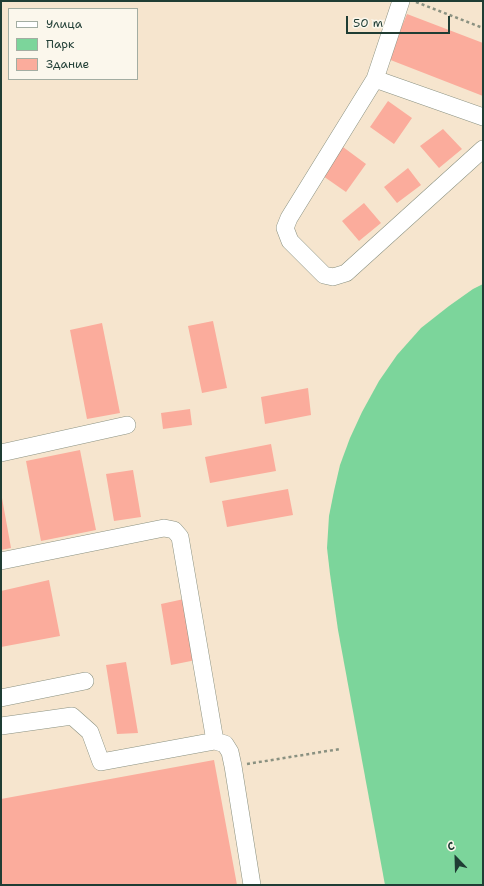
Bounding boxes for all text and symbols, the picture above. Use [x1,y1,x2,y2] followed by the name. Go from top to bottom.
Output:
[8,8,138,80] legend
[348,8,452,34] scale bar
[353,15,383,31] text: 50 m
[46,16,82,32] text: Улица
[46,36,74,52] text: Парк
[46,56,89,72] text: Здание
[436,838,476,878] north arrow
[445,838,457,855] text: С

